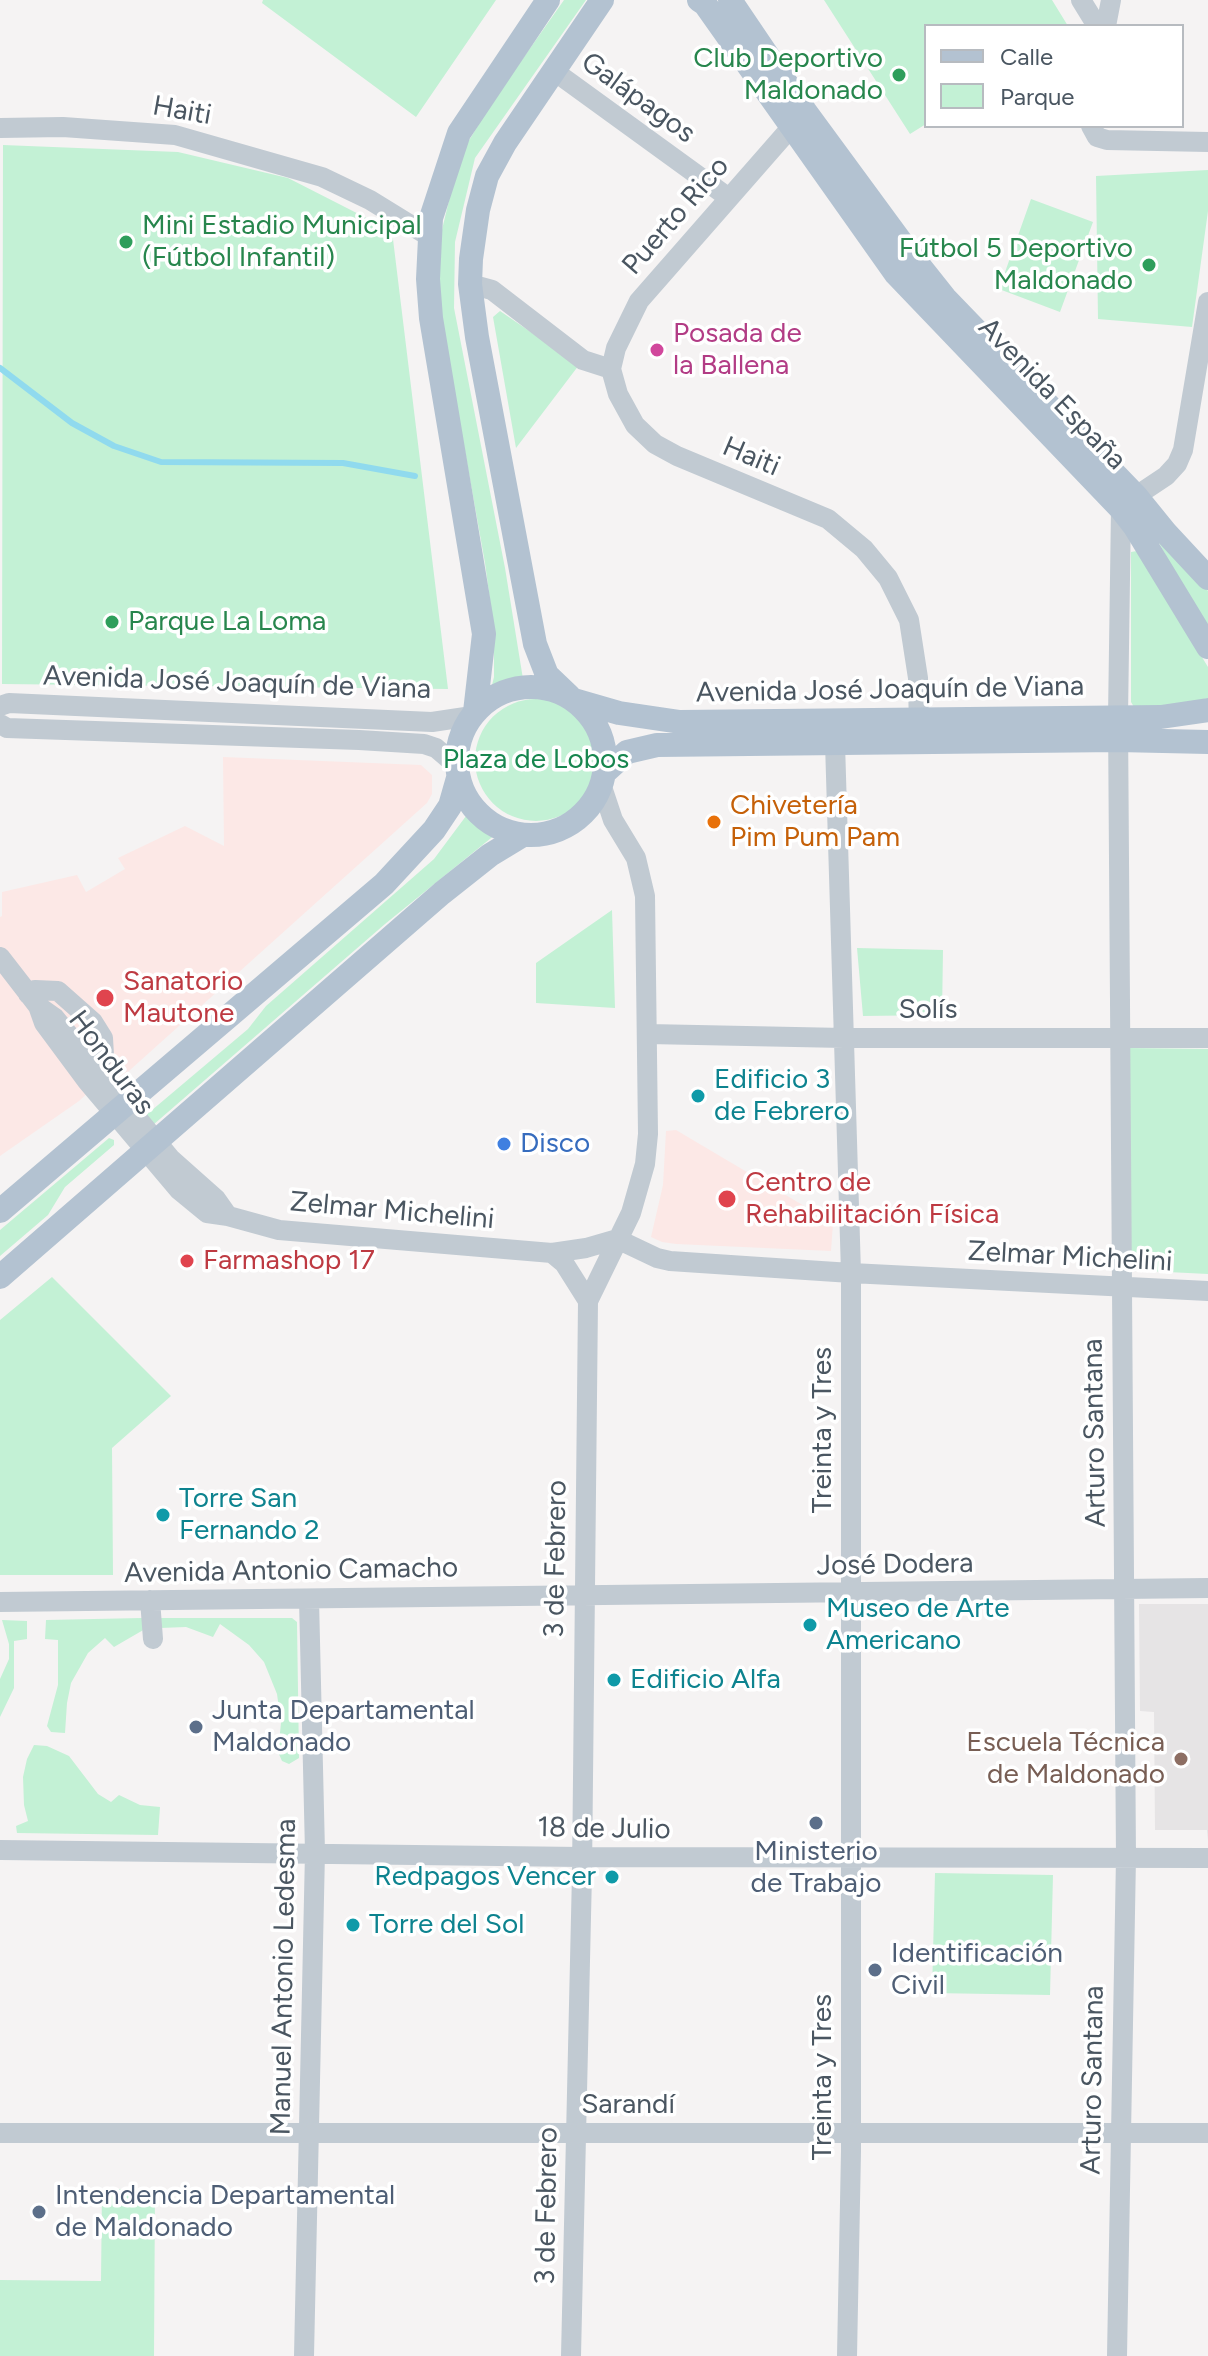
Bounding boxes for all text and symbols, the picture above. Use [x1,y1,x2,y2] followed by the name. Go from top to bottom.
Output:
[924,24,1184,128] legend
[693,42,883,108] place label: Club Deportivo Maldonado
[1000,42,1053,71] text: Calle
[575,45,701,151] street label: Galápagos
[890,66,908,84] marker: Club Deportivo Maldonado
[1000,82,1074,111] text: Parque
[150,89,214,133] street label: Haiti
[616,150,736,282] street label: Puerto Rico
[142,209,422,275] place label: Mini Estadio Municipal (Fútbol Infantil)
[899,232,1133,298] place label: Fútbol 5 Deportivo Maldonado
[117,233,135,251] marker: Mini Estadio Municipal (Fútbol Infantil)
[1140,256,1158,274] marker: Fútbol 5 Deportivo Maldonado
[971,311,1133,477] street label: Avenida España
[673,317,802,383] place label: Posada de la Ballena
[648,341,666,359] marker: Posada de la Ballena
[717,430,785,484] street label: Haiti
[128,605,326,639] place label: Parque La Loma
[103,613,121,631] marker: Parque La Loma
[42,659,432,707] street label: Avenida José Joaquín de Viana
[696,670,1084,710] street label: Avenida José Joaquín de Viana
[443,743,629,777] park label: Plaza de Lobos
[730,789,900,855] place label: Chivetería Pim Pum Pam
[705,813,723,831] marker: Chivetería Pim Pum Pam
[123,965,243,1031] place label: Sanatorio Mautone
[94,987,116,1009] marker: Sanatorio Mautone
[898,993,958,1027] street label: Solís
[61,1004,161,1122] street label: Honduras
[714,1063,850,1129] place label: Edificio 3 de Febrero
[689,1087,707,1105] marker: Edificio 3 de Febrero
[520,1127,590,1161] place label: Disco
[495,1135,513,1153] marker: Disco
[745,1166,999,1232] place label: Centro de Rehabilitación Física
[288,1185,496,1237] street label: Zelmar Michelini
[716,1188,738,1210] marker: Centro de Rehabilitación Física
[967,1235,1173,1279] street label: Zelmar Michelini
[203,1244,375,1278] place label: Farmashop 17
[178,1252,196,1270] marker: Farmashop 17
[1077,1338,1113,1528] street label: Arturo Santana
[806,1347,840,1513] street label: Treinta y Tres
[538,1480,574,1638] street label: 3 de Febrero
[179,1482,320,1548] place label: Torre San Fernando 2
[154,1506,172,1524] marker: Torre San Fernando 2
[816,1547,974,1583] street label: José Dodera
[124,1551,458,1591] street label: Avenida Antonio Camacho
[826,1592,1010,1658] place label: Museo de Arte Americano
[801,1616,819,1634] marker: Museo de Arte Americano
[630,1663,781,1697] place label: Edificio Alfa
[605,1671,623,1689] marker: Edificio Alfa
[212,1694,475,1760] place label: Junta Departamental Maldonado
[187,1718,205,1736] marker: Junta Departamental Maldonado
[966,1726,1165,1792] place label: Escuela Técnica de Maldonado
[1172,1750,1190,1768] marker: Escuela Técnica de Maldonado
[537,1811,671,1847] street label: 18 de Julio
[807,1814,825,1832] marker: Ministerio de Trabajo
[264,1818,304,2136] street label: Manuel Antonio Ledesma
[751,1835,881,1901] place label: Ministerio de Trabajo
[374,1860,596,1894] place label: Redpagos Vencer
[603,1868,621,1886] marker: Redpagos Vencer
[369,1908,524,1942] place label: Torre del Sol
[344,1916,362,1934] marker: Torre del Sol
[891,1937,1063,2003] place label: Identificación Civil
[866,1961,884,1979] marker: Identificación Civil
[1075,1985,1111,2175] street label: Arturo Santana
[806,1994,840,2160] street label: Treinta y Tres
[581,2088,675,2122] street label: Sarandí
[529,2127,565,2285] street label: 3 de Febrero
[55,2179,395,2245] place label: Intendencia Departamental de Maldonado
[30,2203,48,2221] marker: Intendencia Departamental de Maldonado

